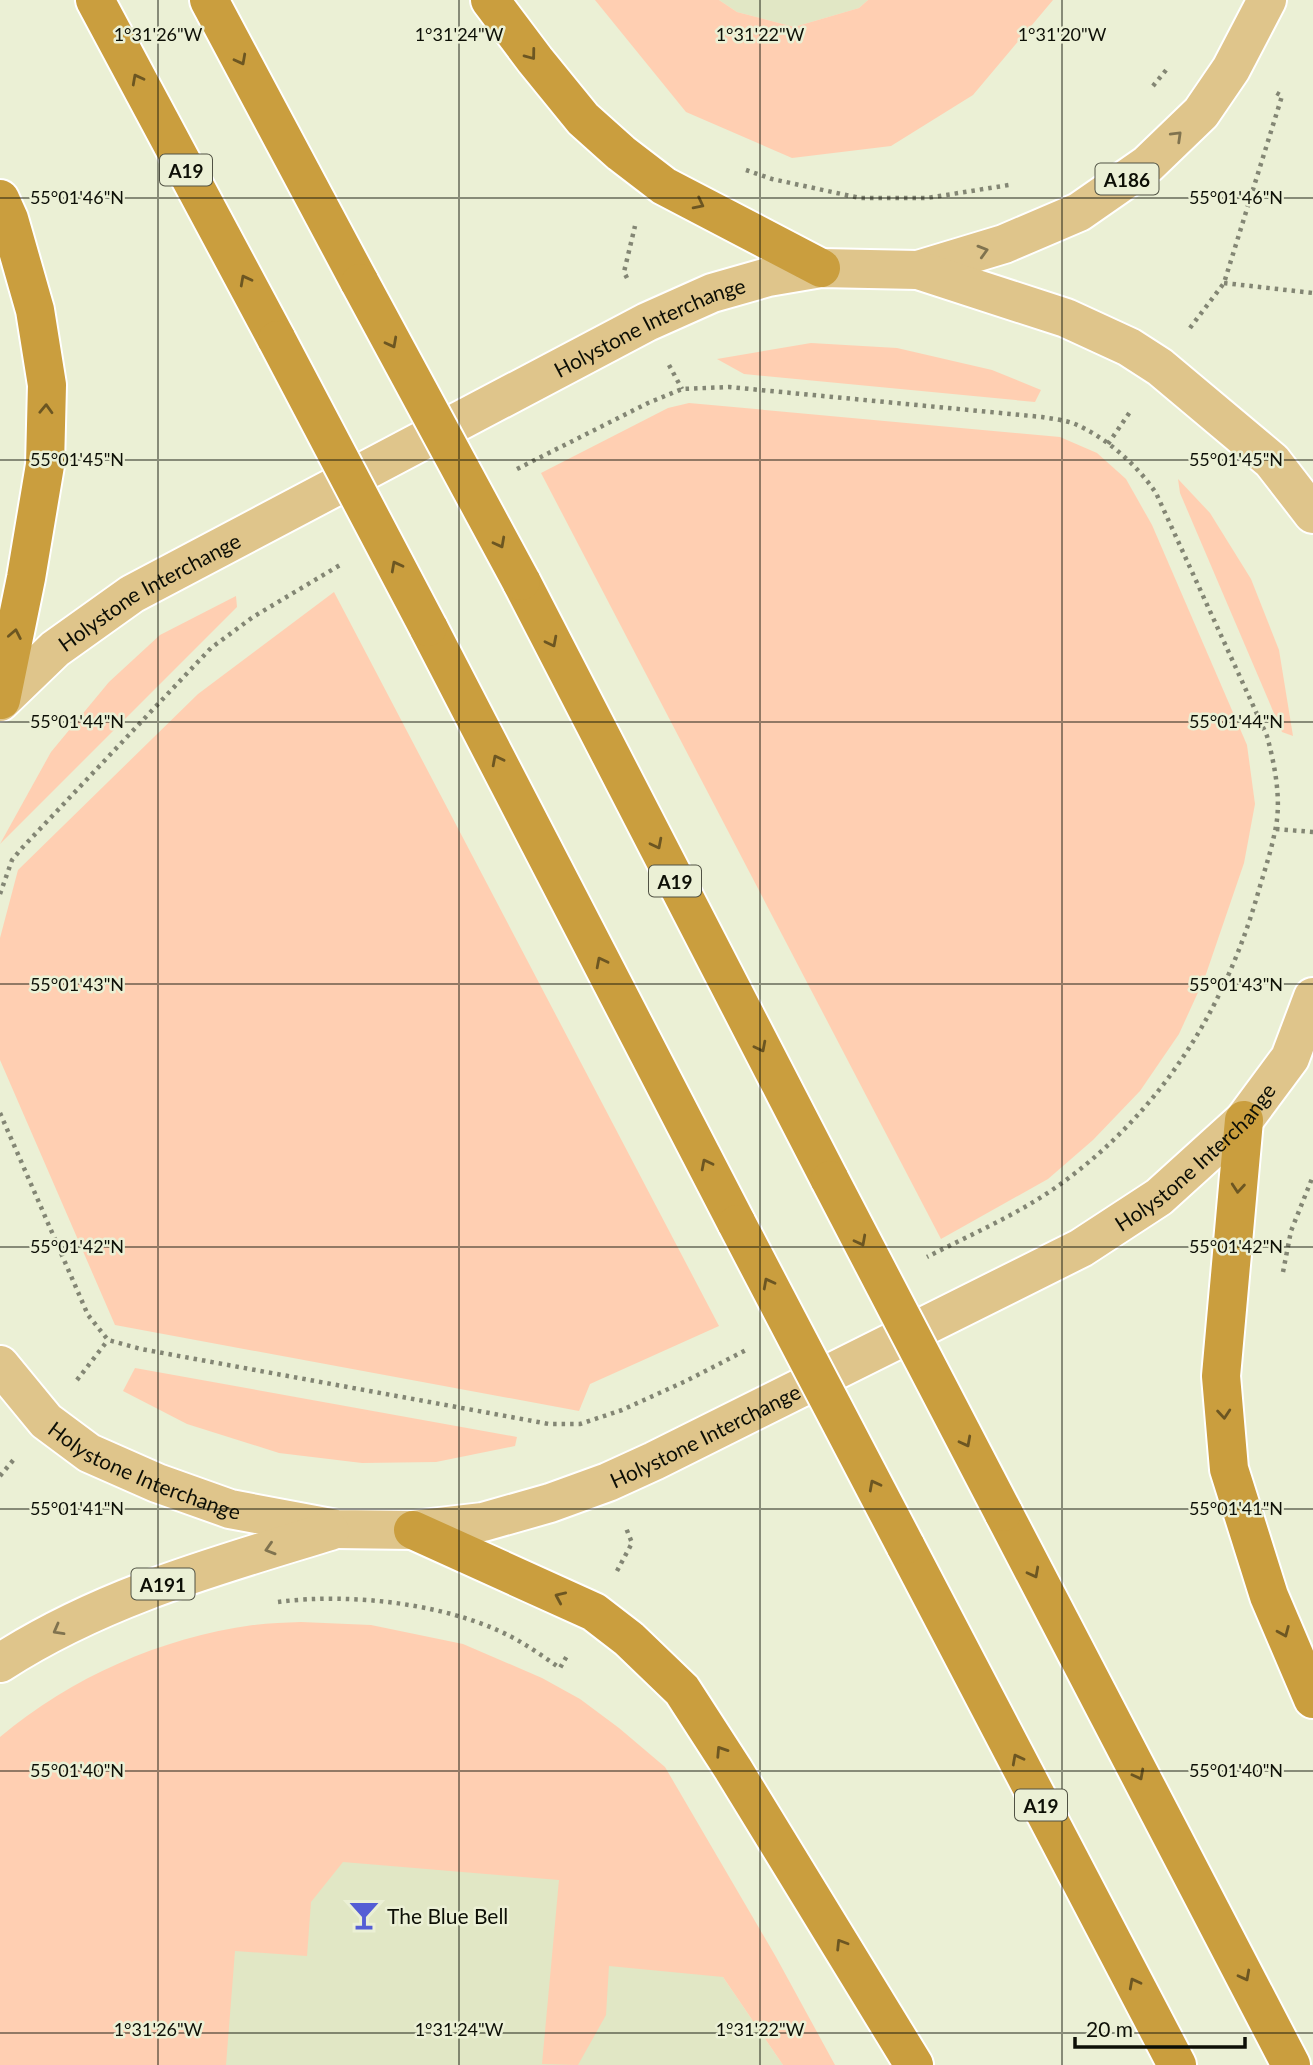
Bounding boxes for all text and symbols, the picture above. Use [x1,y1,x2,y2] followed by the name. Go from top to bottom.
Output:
[114,23,203,45] text: 1°31'26"W
[415,23,504,45] text: 1°31'24"W
[716,23,805,45] text: 1°31'22"W
[1018,23,1107,45] text: 1°31'20"W
[522,47,535,59] one-way arrow
[233,53,246,65] one-way arrow
[132,74,146,86] one-way arrow
[1169,132,1182,145] one-way arrow
[160,154,212,186] road number: A19
[1096,164,1158,195] road number: A186
[30,186,124,208] text: 55°01'46"N
[1189,186,1283,208] text: 55°01'46"N
[692,196,704,210] one-way arrow
[977,244,989,259] one-way arrow
[549,272,748,382] street label: Holystone Interchange
[240,274,253,287] one-way arrow
[384,336,398,348] one-way arrow
[39,403,54,414] one-way arrow
[30,448,124,470] text: 55°01'45"N
[1189,448,1283,470] text: 55°01'45"N
[53,527,244,656] street label: Holystone Interchange
[492,536,506,549] one-way arrow
[391,561,404,573] one-way arrow
[7,628,22,640] one-way arrow
[544,635,558,647] one-way arrow
[30,710,124,732] text: 55°01'44"N
[1189,710,1283,732] text: 55°01'44"N
[491,755,505,767] one-way arrow
[648,837,662,849] one-way arrow
[649,866,701,897] road number: A19
[596,957,610,969] one-way arrow
[30,973,124,995] text: 55°01'43"N
[1189,973,1283,995] text: 55°01'43"N
[752,1039,766,1052] one-way arrow
[1110,1078,1280,1235] street label: Holystone Interchange
[701,1159,714,1171] one-way arrow
[1231,1182,1246,1193] one-way arrow
[853,1233,866,1246] one-way arrow
[30,1235,124,1257] text: 55°01'42"N
[1189,1235,1283,1257] text: 55°01'42"N
[763,1278,777,1290] one-way arrow
[606,1378,804,1492] street label: Holystone Interchange
[1216,1409,1231,1420] one-way arrow
[44,1415,243,1523] street label: Holystone Interchange
[958,1435,971,1447] one-way arrow
[869,1480,882,1492] one-way arrow
[30,1497,124,1519] text: 55°01'41"N
[1189,1497,1283,1519] text: 55°01'41"N
[265,1541,277,1556] one-way arrow
[1026,1566,1039,1578] one-way arrow
[132,1568,194,1600] road number: A191
[554,1591,567,1605] one-way arrow
[53,1622,65,1635] one-way arrow
[1276,1625,1290,1637] one-way arrow
[717,1745,730,1758] one-way arrow
[1012,1754,1026,1767] one-way arrow
[30,1759,124,1781] text: 55°01'40"N
[1189,1759,1283,1781] text: 55°01'40"N
[1131,1767,1145,1780] one-way arrow
[1015,1789,1067,1820] road number: A19
[347,1898,381,1932] bar icon: The Blue Bell
[387,1903,508,1928] place label: The Blue Bell
[836,1939,849,1952] one-way arrow
[1236,1969,1250,1981] one-way arrow
[1129,1978,1142,1990] one-way arrow
[1075,2006,1245,2050] scale bar
[1086,2016,1133,2041] text: 20 m
[114,2018,203,2040] text: 1°31'26"W
[415,2018,504,2040] text: 1°31'24"W
[716,2018,805,2040] text: 1°31'22"W

